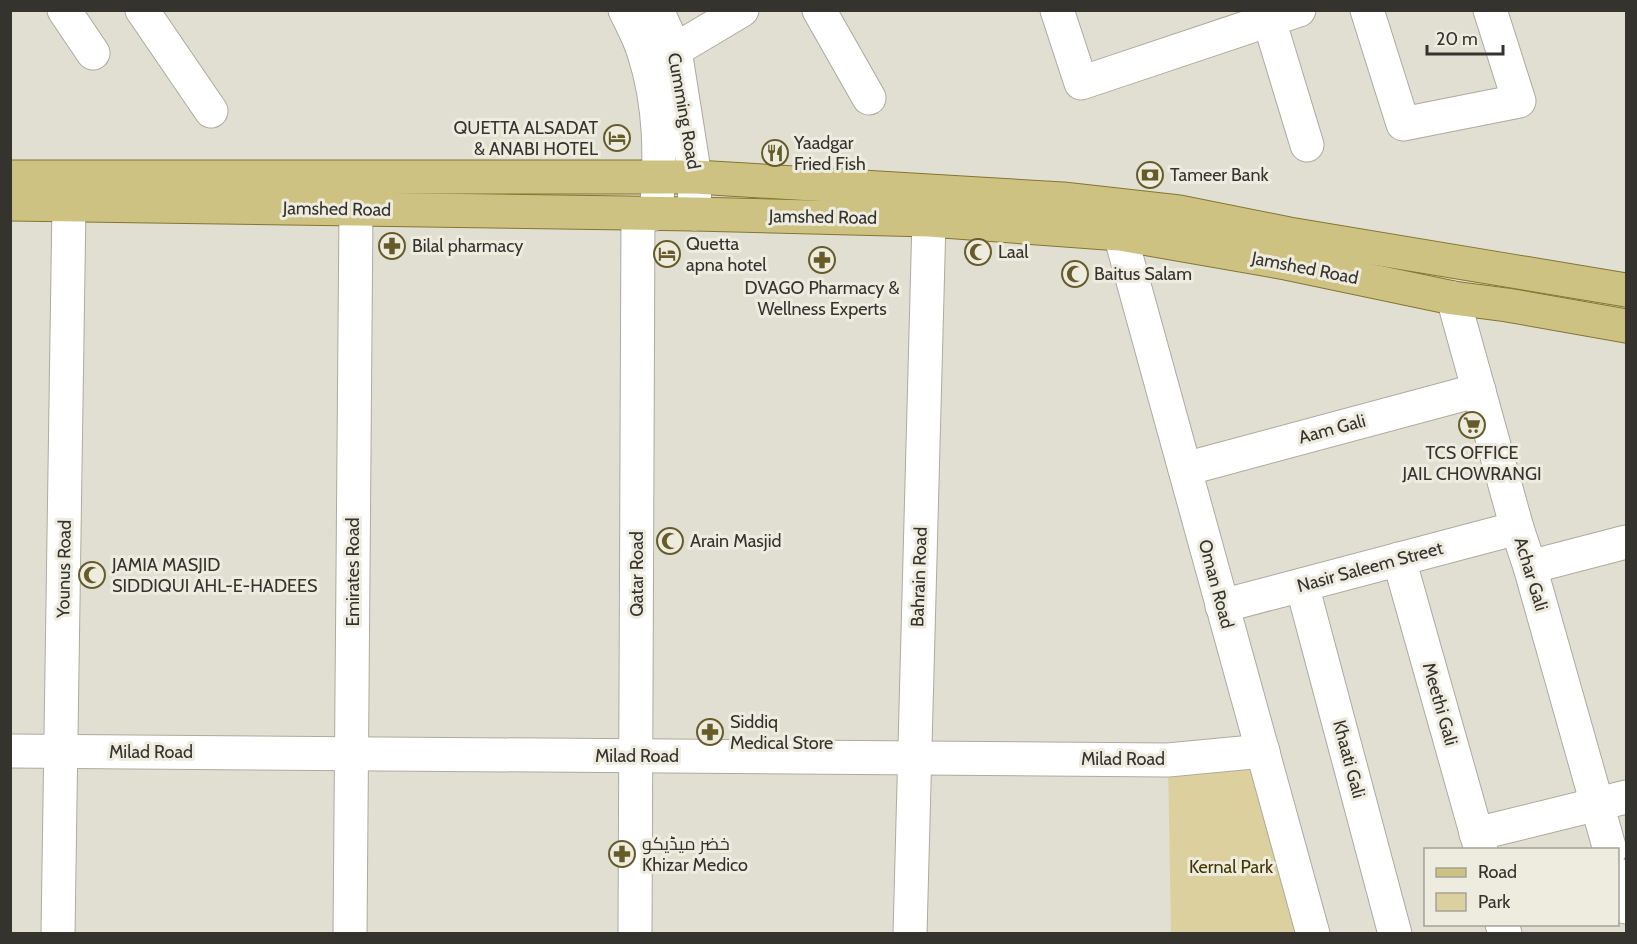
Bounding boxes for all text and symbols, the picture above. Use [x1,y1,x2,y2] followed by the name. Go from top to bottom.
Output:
[1427,18,1504,56] scale bar
[1436,28,1478,50] text: 20 m
[663,51,705,171] street label: Cumming Road
[453,117,598,160] place label: QUETTA ALSADAT & ANABI HOTEL
[602,123,632,153] hotel icon: QUETTA ALSADAT & ANABI HOTEL
[793,132,866,175] place label: Yaadgar Fried Fish
[760,138,790,168] restaurant icon: Yaadgar Fried Fish
[1135,160,1165,190] bank icon: Tameer Bank
[1170,164,1270,186] place label: Tameer Bank
[282,197,391,221] street label: Jamshed Road
[768,205,877,229] street label: Jamshed Road
[377,231,407,261] pharmacy icon: Bilal pharmacy
[686,233,767,276] place label: Quetta apna hotel
[412,235,523,257] place label: Bilal pharmacy
[963,237,993,267] mosque icon: Laal
[652,239,682,269] hotel icon: Quetta apna hotel
[998,241,1029,263] place label: Laal
[807,245,837,275] pharmacy icon: DVAGO Pharmacy & Wellness Experts
[1249,247,1360,289] street label: Jamshed Road
[1060,259,1090,289] mosque icon: Baitus Salam
[1094,263,1192,285] place label: Baitus Salam
[745,277,899,320] place label: DVAGO Pharmacy & Wellness Experts
[1296,410,1368,448] street label: Aam Gali
[1457,410,1487,440] supermarket icon: TCS OFFICE JAIL CHOWRANGI
[1401,442,1542,485] place label: TCS OFFICE JAIL CHOWRANGI
[342,517,364,627] street label: Emirates Road
[52,520,76,619] street label: Younus Road
[655,526,685,556] mosque icon: Arain Masjid
[906,526,932,628] street label: Bahrain Road
[690,530,781,552] place label: Arain Masjid
[626,531,648,617] street label: Qatar Road
[1509,534,1553,614] street label: Achar Gali
[1194,537,1238,631] street label: Oman Road
[1295,537,1445,597] street label: Nasir Saleem Street
[111,554,318,597] place label: JAMIA MASJID SIDDIQUI AHL-E-HADEES
[77,560,107,590] mosque icon: JAMIA MASJID SIDDIQUI AHL-E-HADEES
[1418,660,1462,748] street label: Meethi Gali
[730,711,833,754] place label: Siddiq Medical Store
[695,717,725,747] pharmacy icon: Siddiq Medical Store
[1328,718,1370,800] street label: Khaati Gali
[109,741,193,763] street label: Milad Road
[595,745,679,767] street label: Milad Road
[1081,748,1165,770] street label: Milad Road
[642,833,748,876] place label: خضر میڈیکو Khizar Medico
[607,839,637,869] pharmacy icon: خضر میڈیکو Khizar Medico
[1424,848,1619,926] legend
[1189,856,1274,878] park label: Kernal Park
[1478,861,1517,883] text: Road
[1478,891,1511,913] text: Park

